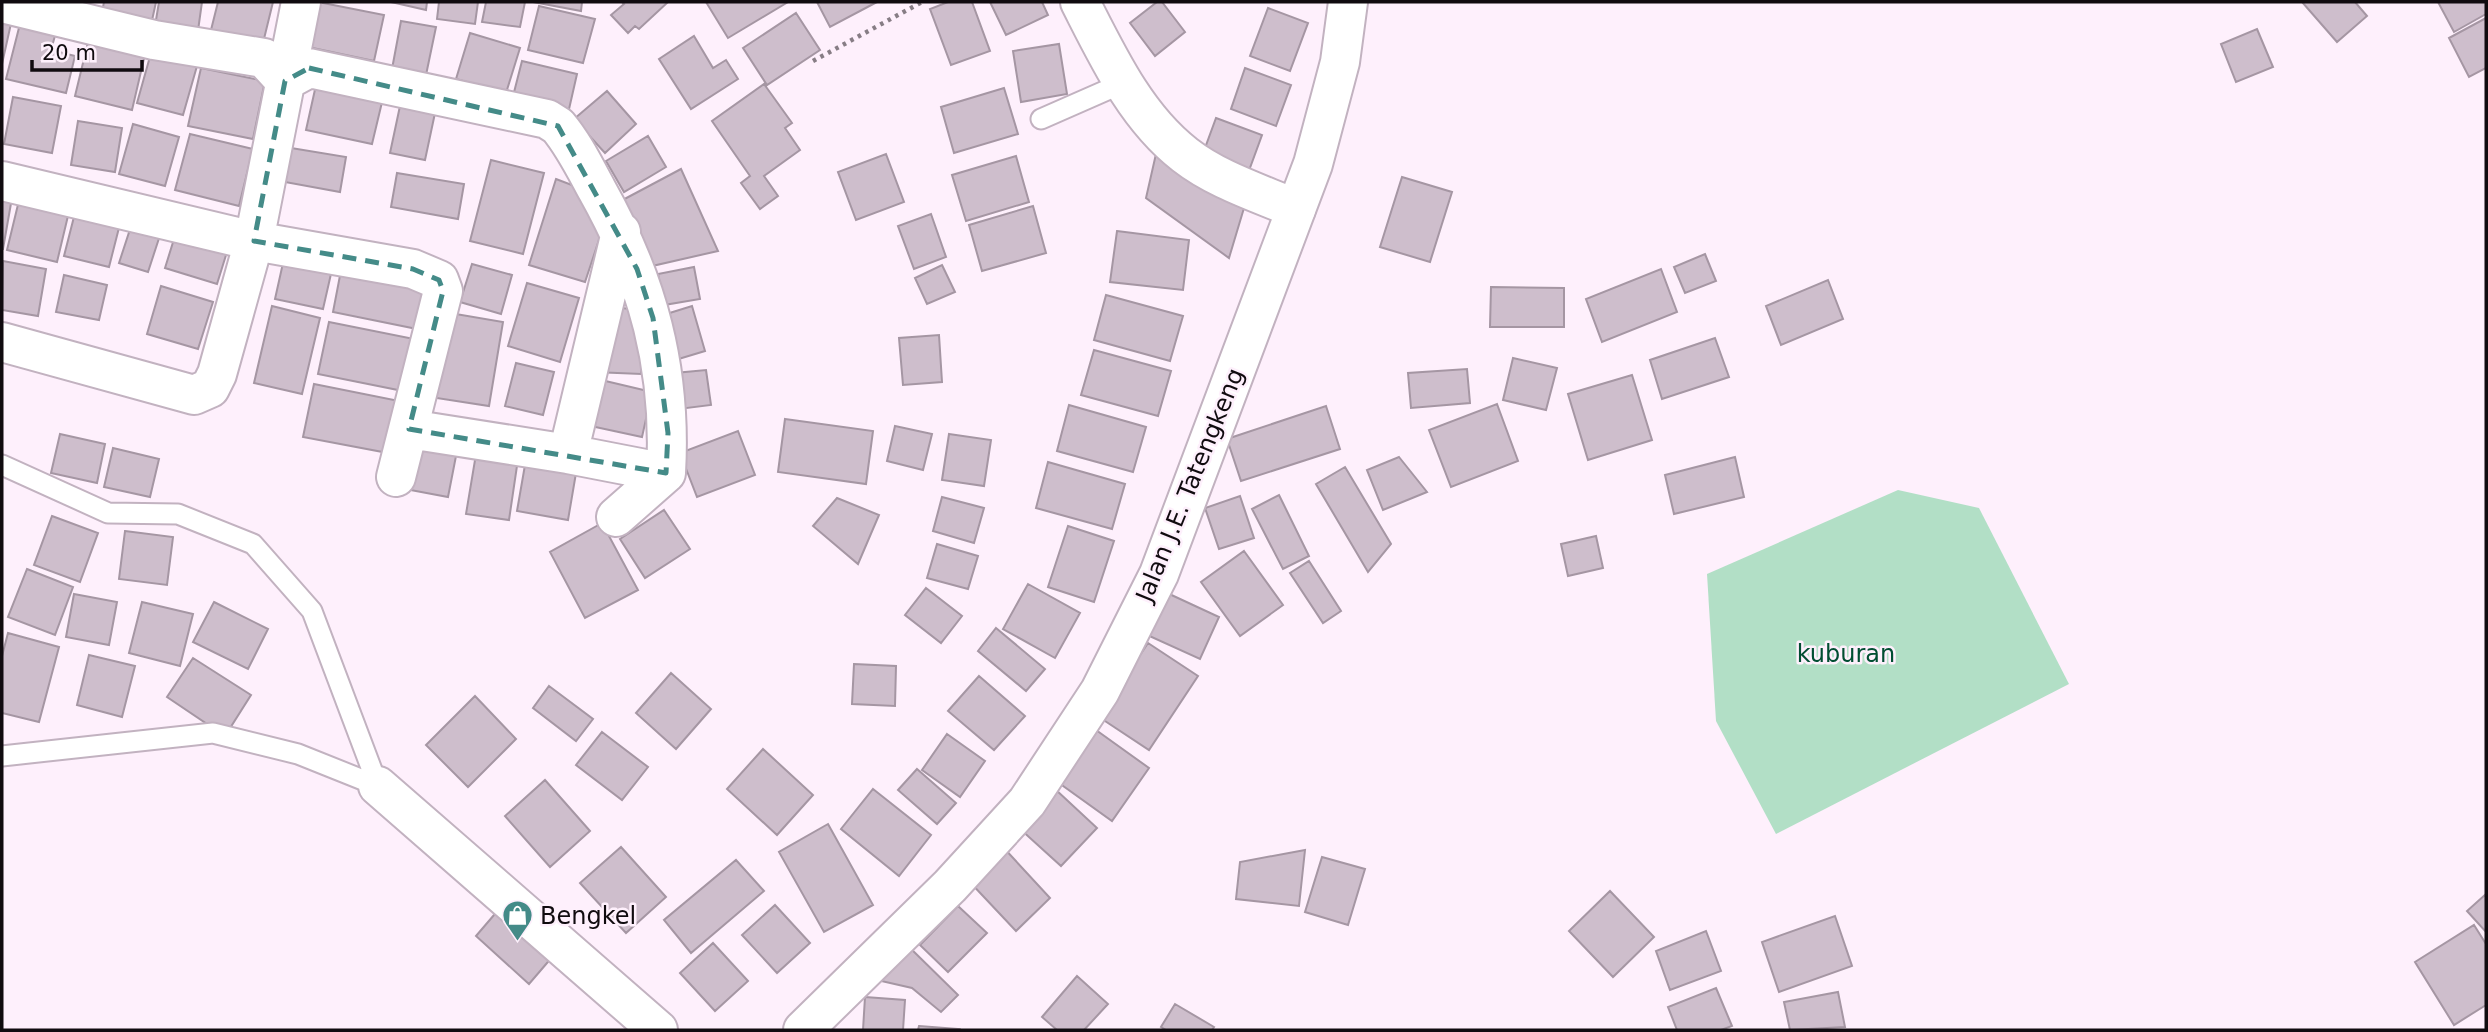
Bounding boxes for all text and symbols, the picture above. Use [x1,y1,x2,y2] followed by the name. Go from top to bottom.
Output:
[32,28,142,72] scale bar
[42,41,96,65] text: 20 m
[1130,364,1250,608] street label: Jalan J.E. Tatengkeng
[1797,640,1895,668] park label: kuburan
[500,899,534,943] shop icon: Bengkel
[540,902,636,930] place label: Bengkel

